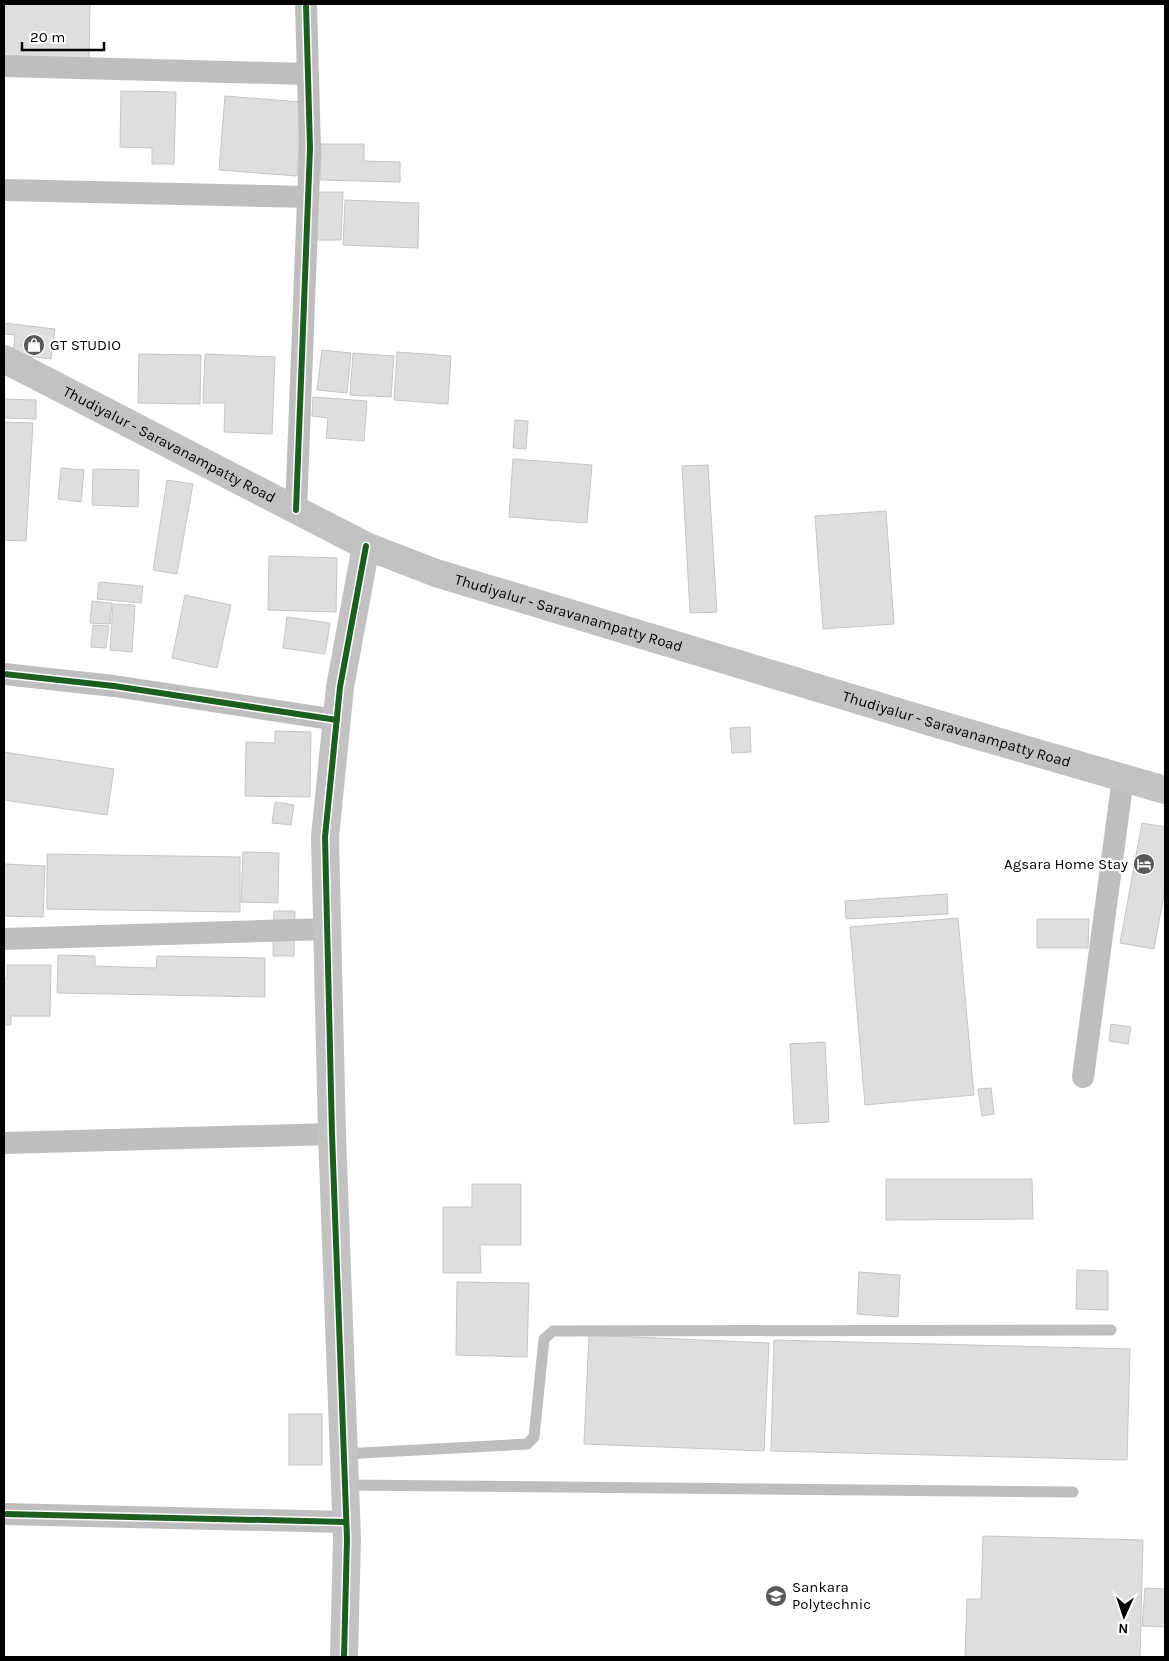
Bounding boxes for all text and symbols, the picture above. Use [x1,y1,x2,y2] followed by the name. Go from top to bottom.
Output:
[22,20,105,52] scale bar
[30,28,65,46] text: 20 m
[22,333,46,357] shop icon: GT STUDIO
[50,336,121,354] place label: GT STUDIO
[60,382,279,507] street label: Thudiyalur - Saravanampatty Road
[453,570,685,656] street label: Thudiyalur - Saravanampatty Road
[840,687,1073,771] street label: Thudiyalur - Saravanampatty Road
[1132,852,1156,876] hotel icon: Agsara Home Stay
[1004,855,1128,873] place label: Agsara Home Stay
[792,1578,871,1613] place label: Sankara Polytechnic
[764,1584,788,1608] school or university icon: Sankara Polytechnic
[1099,1591,1149,1641] north arrow
[1118,1620,1129,1637] text: N

